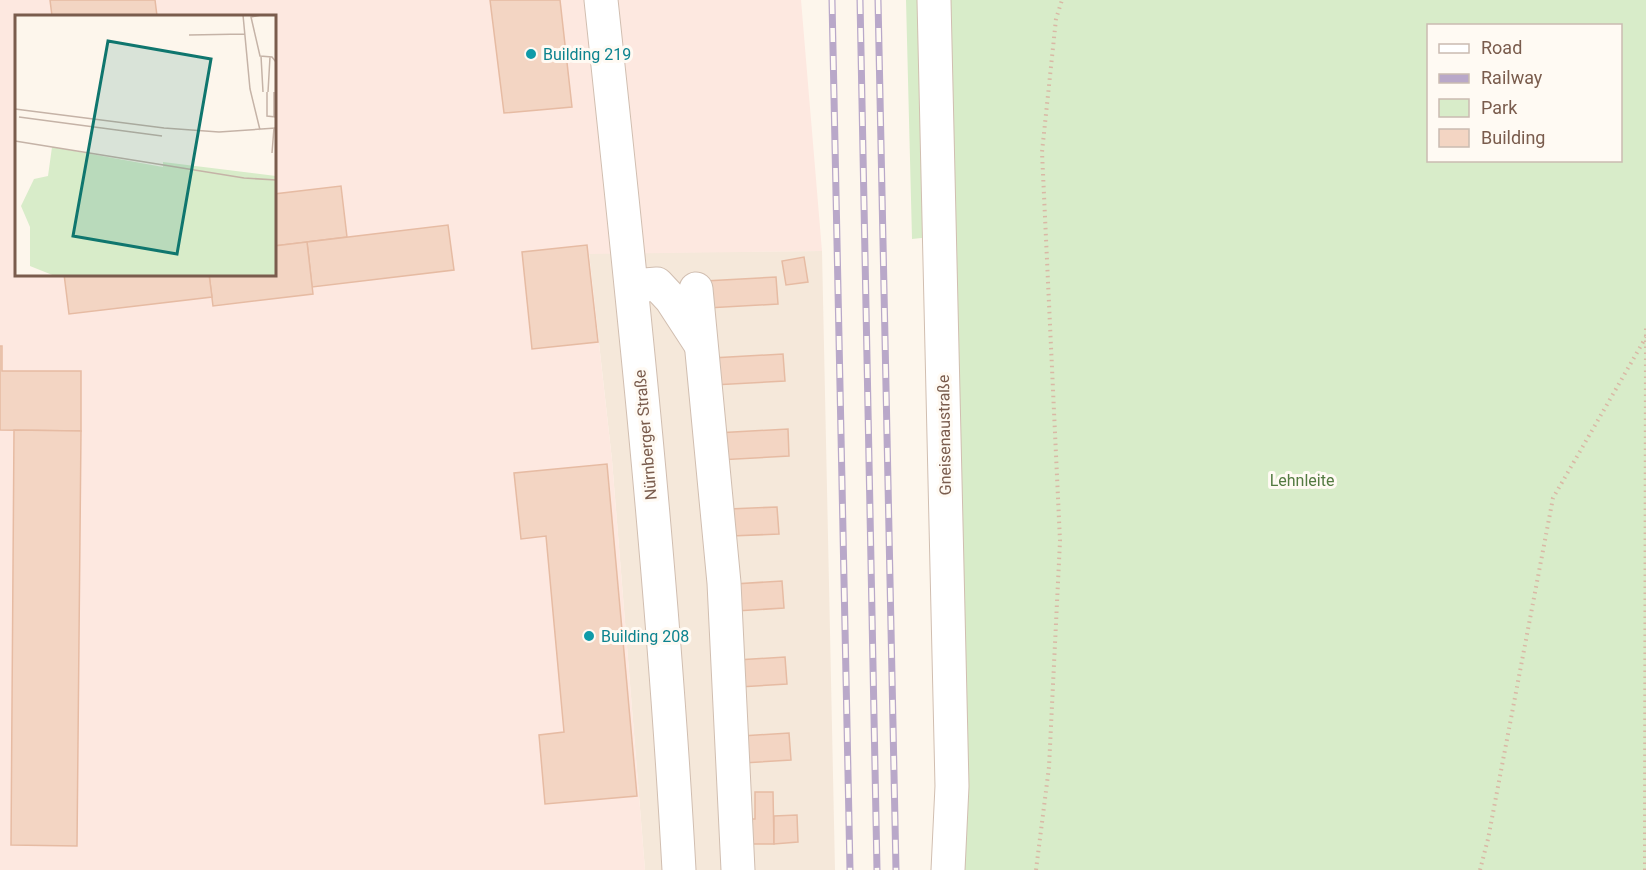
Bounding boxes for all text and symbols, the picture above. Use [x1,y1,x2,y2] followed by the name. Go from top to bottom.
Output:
[15,15,276,276] inset map
[1427,24,1622,162] legend
[1481,37,1522,58] text: Road
[543,45,631,64] place label: Building 219
[524,47,538,61] marker: Building 219
[1481,67,1543,88] text: Railway
[1481,97,1518,118] text: Park
[1481,127,1545,148] text: Building
[630,369,661,501] street label: Nürnberger Straße
[934,375,955,495] street label: Gneisenaustraße
[1270,471,1334,490] park label: Lehnleite
[601,627,689,646] place label: Building 208
[582,629,596,643] marker: Building 208

